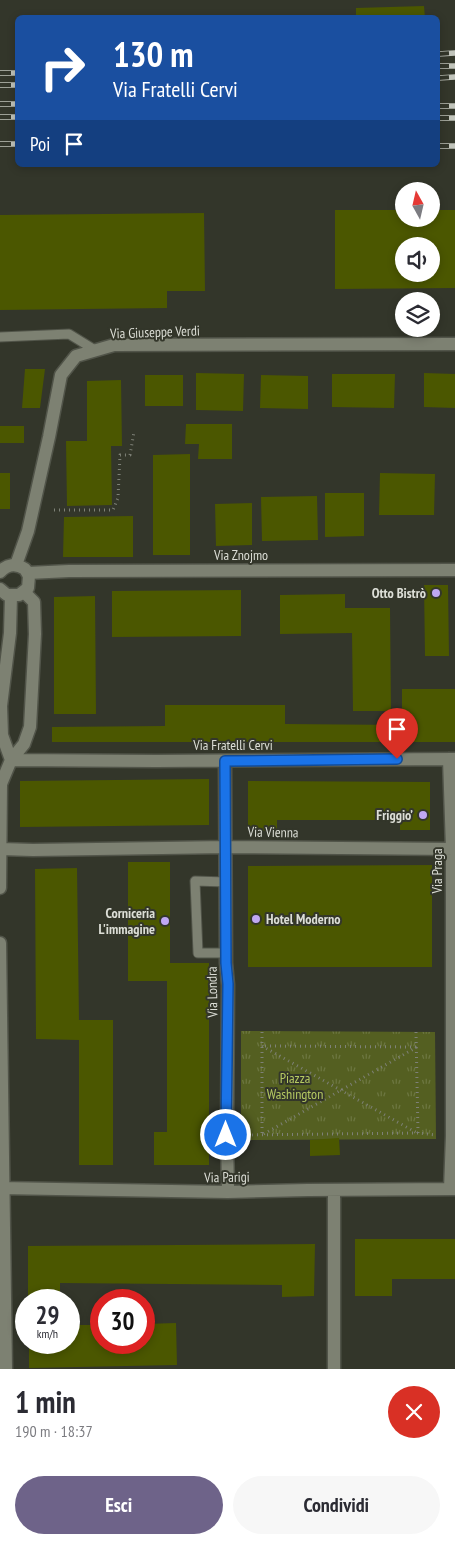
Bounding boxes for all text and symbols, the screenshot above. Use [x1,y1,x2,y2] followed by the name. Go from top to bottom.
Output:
[113,31,194,77] text: 130 m
[30,35,95,100] icon: right
[113,75,238,103] text: Via Fratelli Cervi
[60,130,88,158] icon: arrive
[30,132,50,156] text: Poi
[395,182,440,228] north arrow
[395,182,440,337] map controls
[395,237,440,282] button: sound
[395,292,440,337] button: layers
[109,321,200,343] street label: Via Giuseppe Verdi
[213,546,268,564] street label: Via Znojmo
[372,584,426,602] place label: Otto Bistrò
[430,587,442,599] marker: Otto Bistrò
[376,708,418,759] pin
[383,715,411,743] icon: arrive
[192,736,273,754] street label: Via Fratelli Cervi
[376,806,413,824] place label: Friggio’
[417,809,429,821] marker: Friggio’
[246,823,299,841] street label: Via Vienna
[428,848,446,895] street label: Via Praga
[99,904,155,938] place label: Corniceria L'immagine
[266,910,340,928] place label: Hotel Moderno
[250,913,262,925] marker: Hotel Moderno
[159,915,171,927] marker: Corniceria L'immagine
[203,966,221,1019] street label: Via Londra
[267,1069,323,1103] park label: Piazza Washington
[199,1108,251,1160] position arrow
[203,1168,250,1186] street label: Via Parigi
[90,1289,155,1354] speed limit sign: 30
[36,1299,59,1331] text: 29
[37,1326,58,1341] text: km/h
[15,1382,76,1421] text: 1 min
[388,1386,440,1438] button: close
[15,1421,93,1441] text: 190 m · 18:37
[15,1476,223,1534] button: Esci
[233,1476,440,1534] button: Condividi

